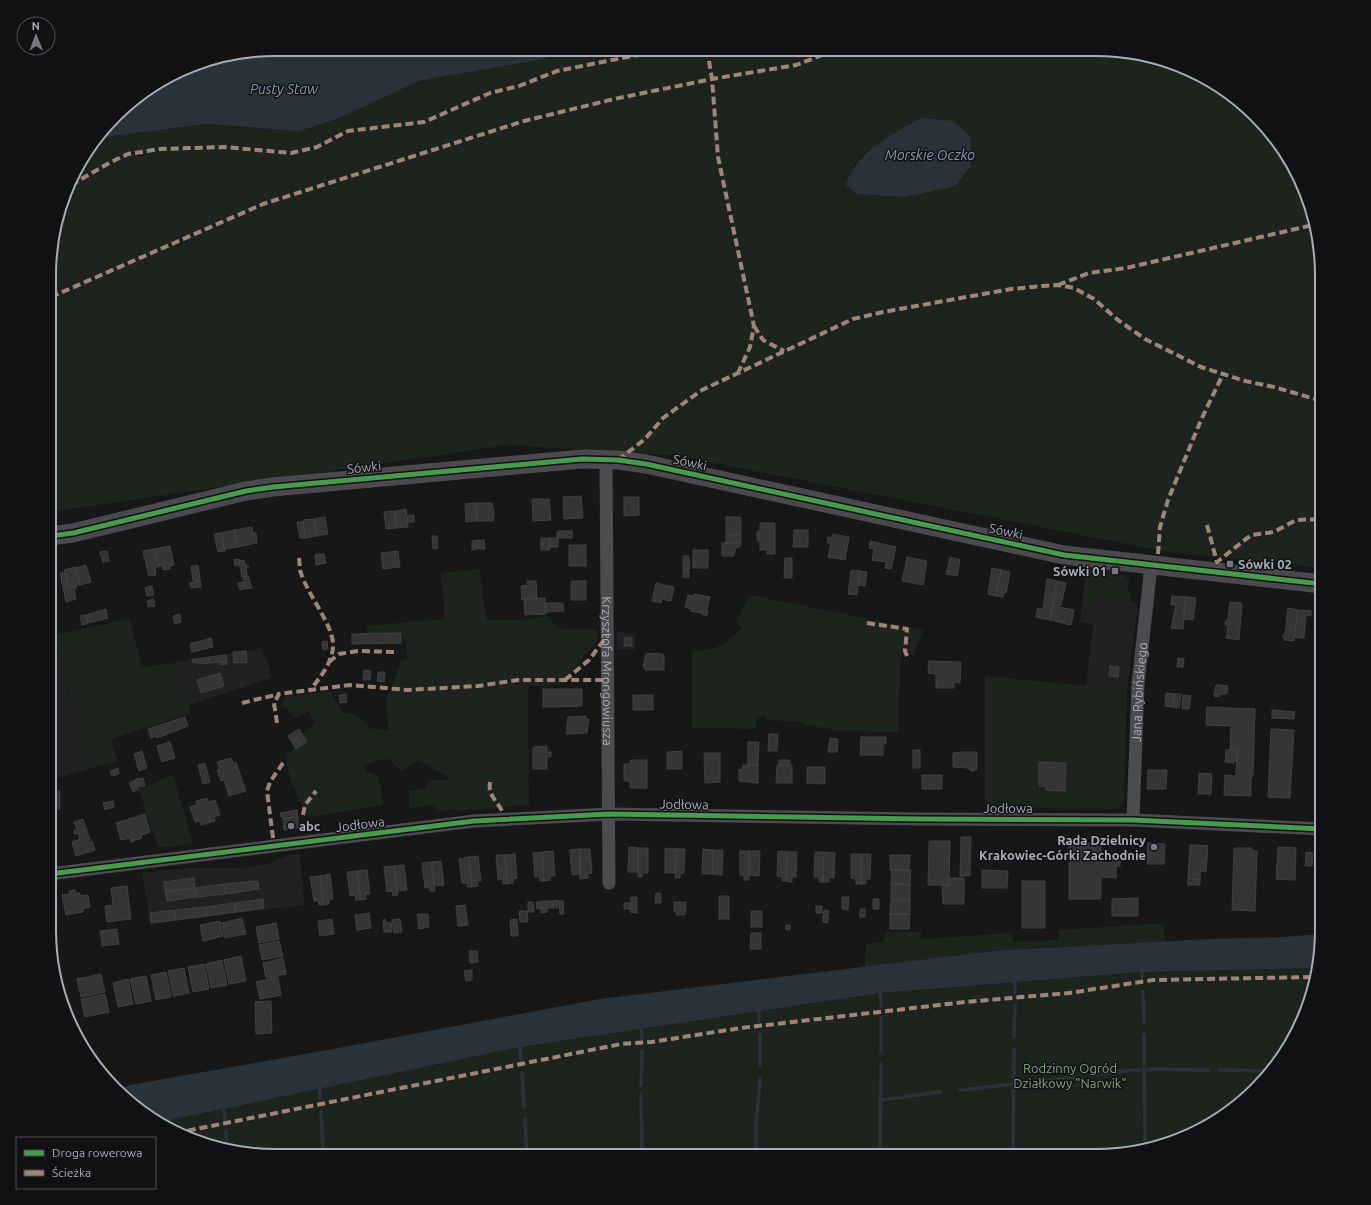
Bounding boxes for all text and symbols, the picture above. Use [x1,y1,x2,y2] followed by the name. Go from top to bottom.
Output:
[16,16,56,56] north arrow
[32,20,40,32] text: N
[250,81,319,97] water label: Pusty Staw
[885,147,975,163] water label: Morskie Oczko
[672,452,708,472] street label: Sówki
[346,458,382,476] street label: Sówki
[988,521,1024,541] street label: Sówki
[1238,557,1292,571] place label: Sówki 02
[1225,559,1235,569] marker: Sówki 02
[1053,564,1107,578] place label: Sówki 01
[1110,566,1120,576] marker: Sówki 01
[600,596,615,746] street label: Krzysztofa Mrongowiusza
[1129,641,1150,743] street label: Jana Rybińskiego
[659,797,709,811] street label: Jodłowa
[983,801,1033,815] street label: Jodłowa
[335,814,385,834] street label: Jodłowa
[299,819,321,833] place label: abc
[286,821,296,831] marker: abc
[979,833,1146,862] place label: Rada Dzielnicy Krakowiec-Górki Zachodnie
[1149,842,1159,852] marker: Rada Dzielnicy Krakowiec-Górki Zachodnie
[1013,1061,1127,1090] park label: Rodzinny Ogród Działkowy "Narwik"
[16,1137,156,1189] legend
[52,1146,142,1159] text: Droga rowerowa
[52,1166,91,1179] text: Ścieżka

